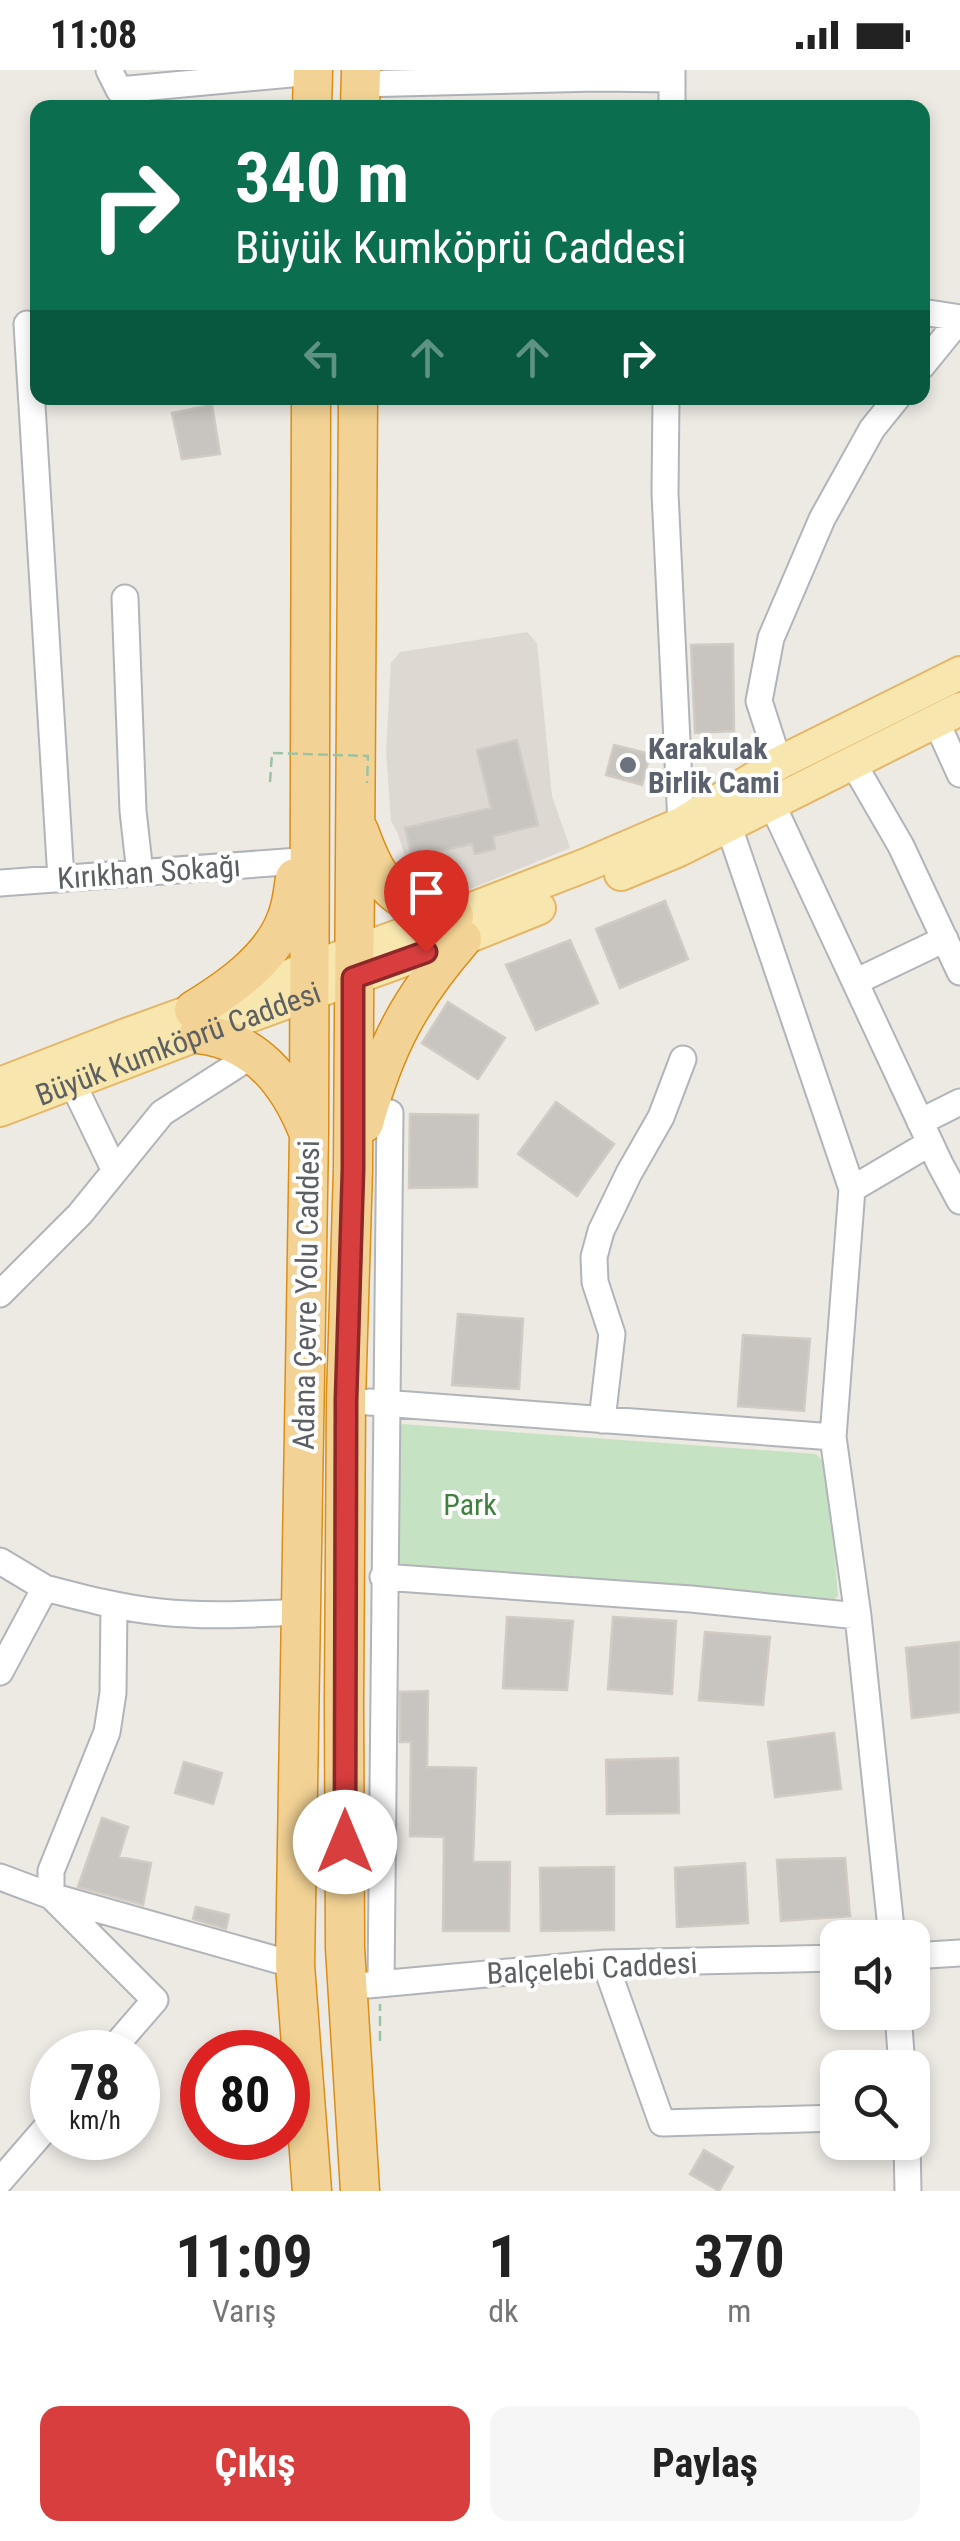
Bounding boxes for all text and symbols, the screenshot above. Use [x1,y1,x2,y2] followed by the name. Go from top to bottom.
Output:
[50,13,137,57] text: 11:08
[235,137,409,219] text: 340 m
[70,140,200,270] icon: right
[235,221,687,274] text: Büyük Kumköprü Caddesi
[295,330,350,385] icon: left
[400,330,455,385] icon: ahead
[505,330,560,385] icon: ahead
[610,330,665,385] icon: right
[648,731,780,800] place label: Karakulak Birlik Cami
[617,754,639,776] marker: Karakulak Birlik Cami
[56,848,242,896] street label: Kırıkhan Sokağı
[384,850,469,953] pin
[399,865,454,920] icon: arrive
[31,974,325,1112] street label: Büyük Kumköprü Caddesi
[286,1140,326,1450] street label: Adana Çevre Yolu Caddesi
[443,1487,497,1522] park label: Park
[293,1790,397,1894] position arrow
[820,1920,930,2160] map controls
[820,1920,930,2030] button: sound
[486,1945,698,1991] street label: Balçelebi Caddesi
[180,2030,310,2160] speed limit sign: 80
[820,2050,930,2160] button: search
[70,2054,120,2112] text: 78
[69,2106,121,2135] text: km/h
[175,2221,313,2292] text: 11:09
[488,2221,519,2292] text: 1
[694,2221,785,2292] text: 370
[212,2292,276,2330] text: Varış
[488,2292,519,2330] text: dk
[727,2292,751,2330] text: m
[40,2406,470,2521] button: Çıkış
[490,2406,920,2521] button: Paylaş

